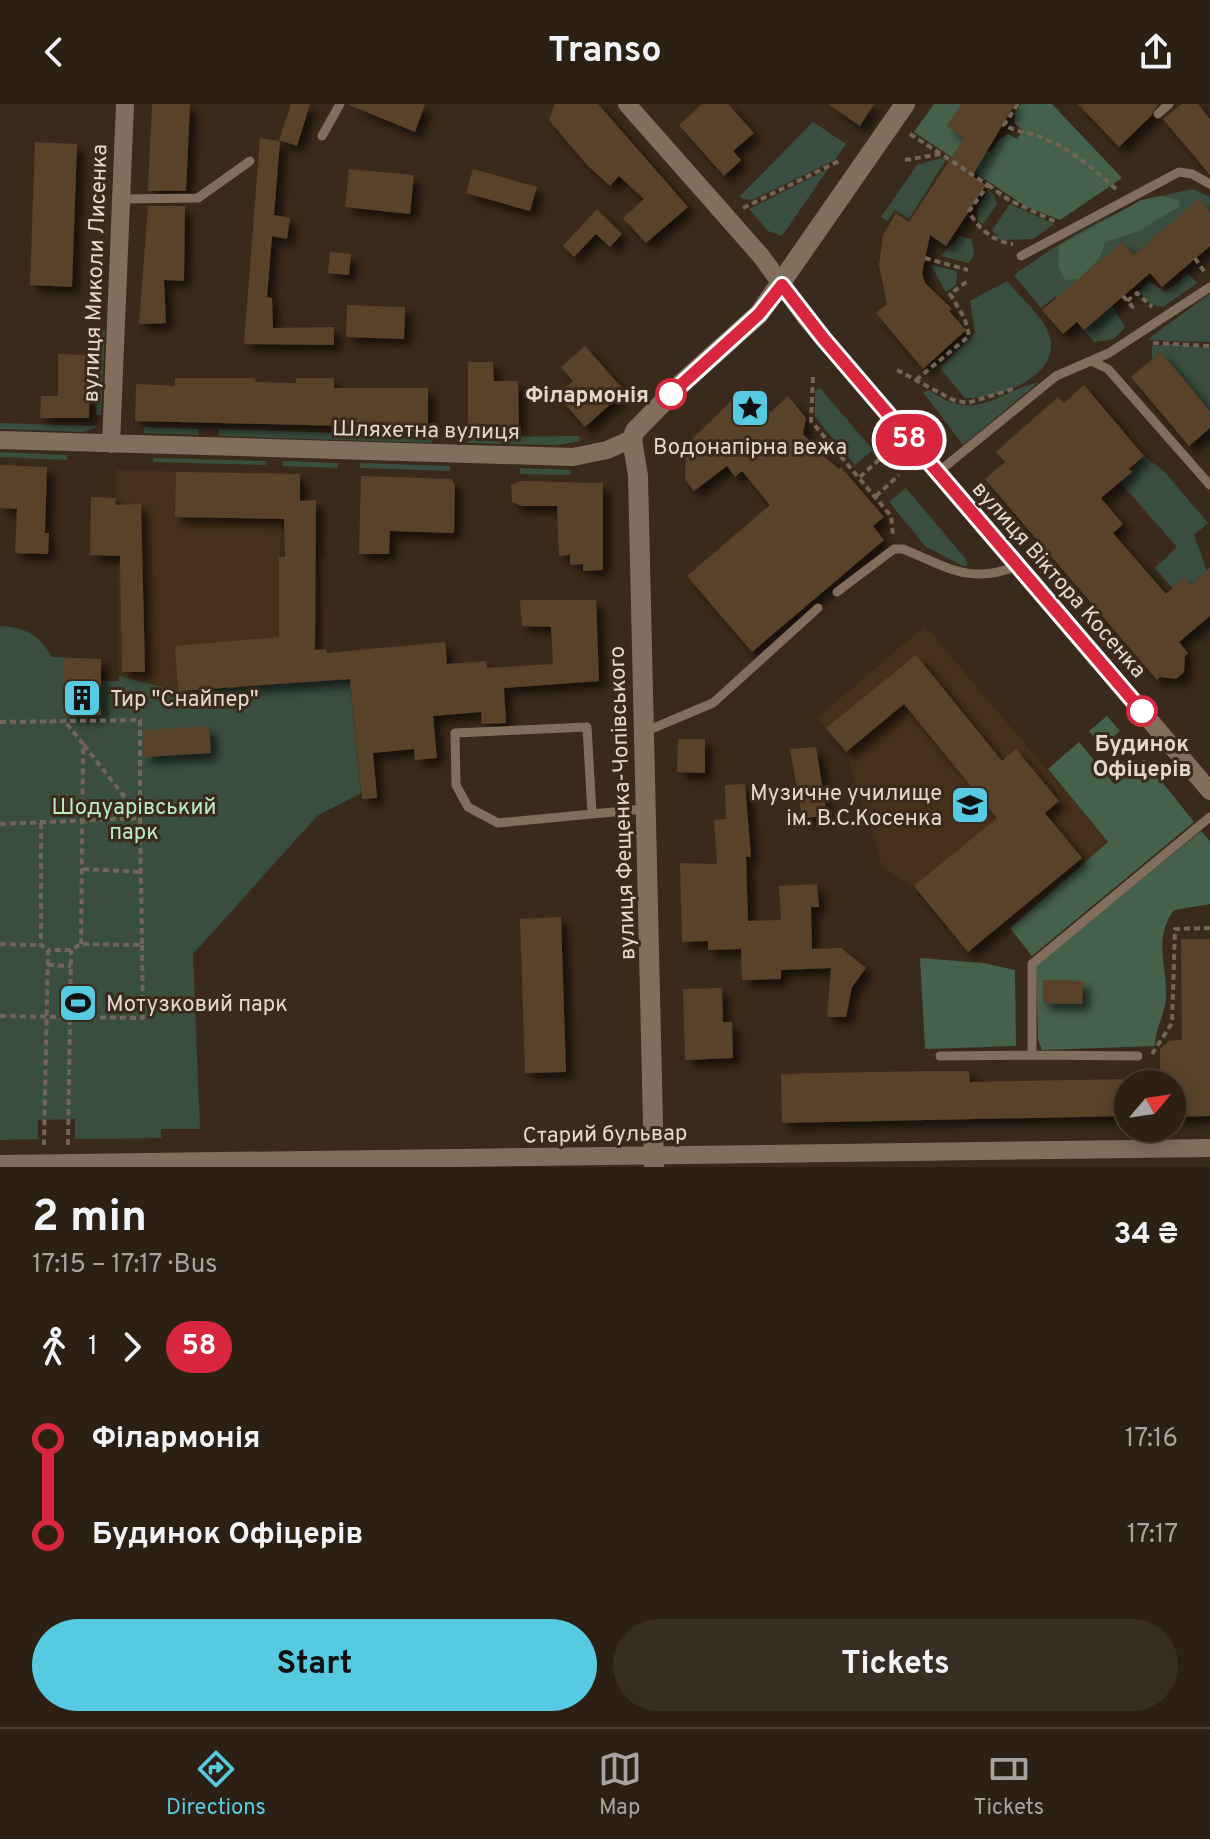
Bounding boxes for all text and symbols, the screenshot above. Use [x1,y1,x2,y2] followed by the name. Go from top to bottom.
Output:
[548,29,662,75] text: Transo
[32,30,76,74] icon: back
[1134,30,1178,74] icon: share
[78,143,114,403] street label: вулиця Миколи Лисенка
[656,379,686,409] marker: Філармонія
[525,383,649,410] place label: Філармонія
[729,387,771,429] place icon: Водонапірна вежа
[873,414,945,466] line badge: 58
[332,416,520,447] street label: Шляхетна вулиця
[892,422,926,458] text: 58
[653,435,847,462] place label: Водонапірна вежа
[965,477,1151,685] street label: вулиця Віктора Косенка
[605,645,642,960] street label: вулиця Фещенка-Чопівського
[61,677,103,719] building icon: Тир "Снайпер"
[110,687,259,714] place label: Тир "Снайпер"
[1127,696,1157,726] marker: Будинок Офіцерів
[1092,732,1192,784] place label: Будинок Офіцерів
[750,781,942,833] place label: Музичне училище ім. В.С.Косенка
[949,784,991,826] school or university icon: Музичне училище ім. В.С.Косенка
[52,795,216,847] park label: Шодуарівський парк
[57,982,99,1024] sports icon: Мотузковий парк
[106,992,288,1019] place label: Мотузковий парк
[1114,1070,1186,1142] north arrow
[1114,1070,1186,1142] map controls
[523,1121,688,1150] street label: Старий бульвар
[32,1191,147,1247] text: 2 min
[1114,1217,1178,1254] text: 34 ₴
[32,1249,218,1282] text: 17:15 – 17:17 · Bus
[32,1325,76,1369] icon: walk
[110,1325,154,1369] icon: forward
[182,1329,216,1365] text: 58
[88,1331,98,1364] text: 1
[92,1421,261,1458] text: Філармонія
[1125,1423,1178,1456] text: 17:16
[92,1517,363,1554] text: Будинок Офіцерів
[1127,1519,1178,1552] text: 17:17
[32,1619,597,1711] button: Start
[613,1619,1178,1711] button: Tickets
[166,1747,266,1822] tab: Directions
[598,1747,642,1822] tab: Map
[974,1747,1044,1822] tab: Tickets

